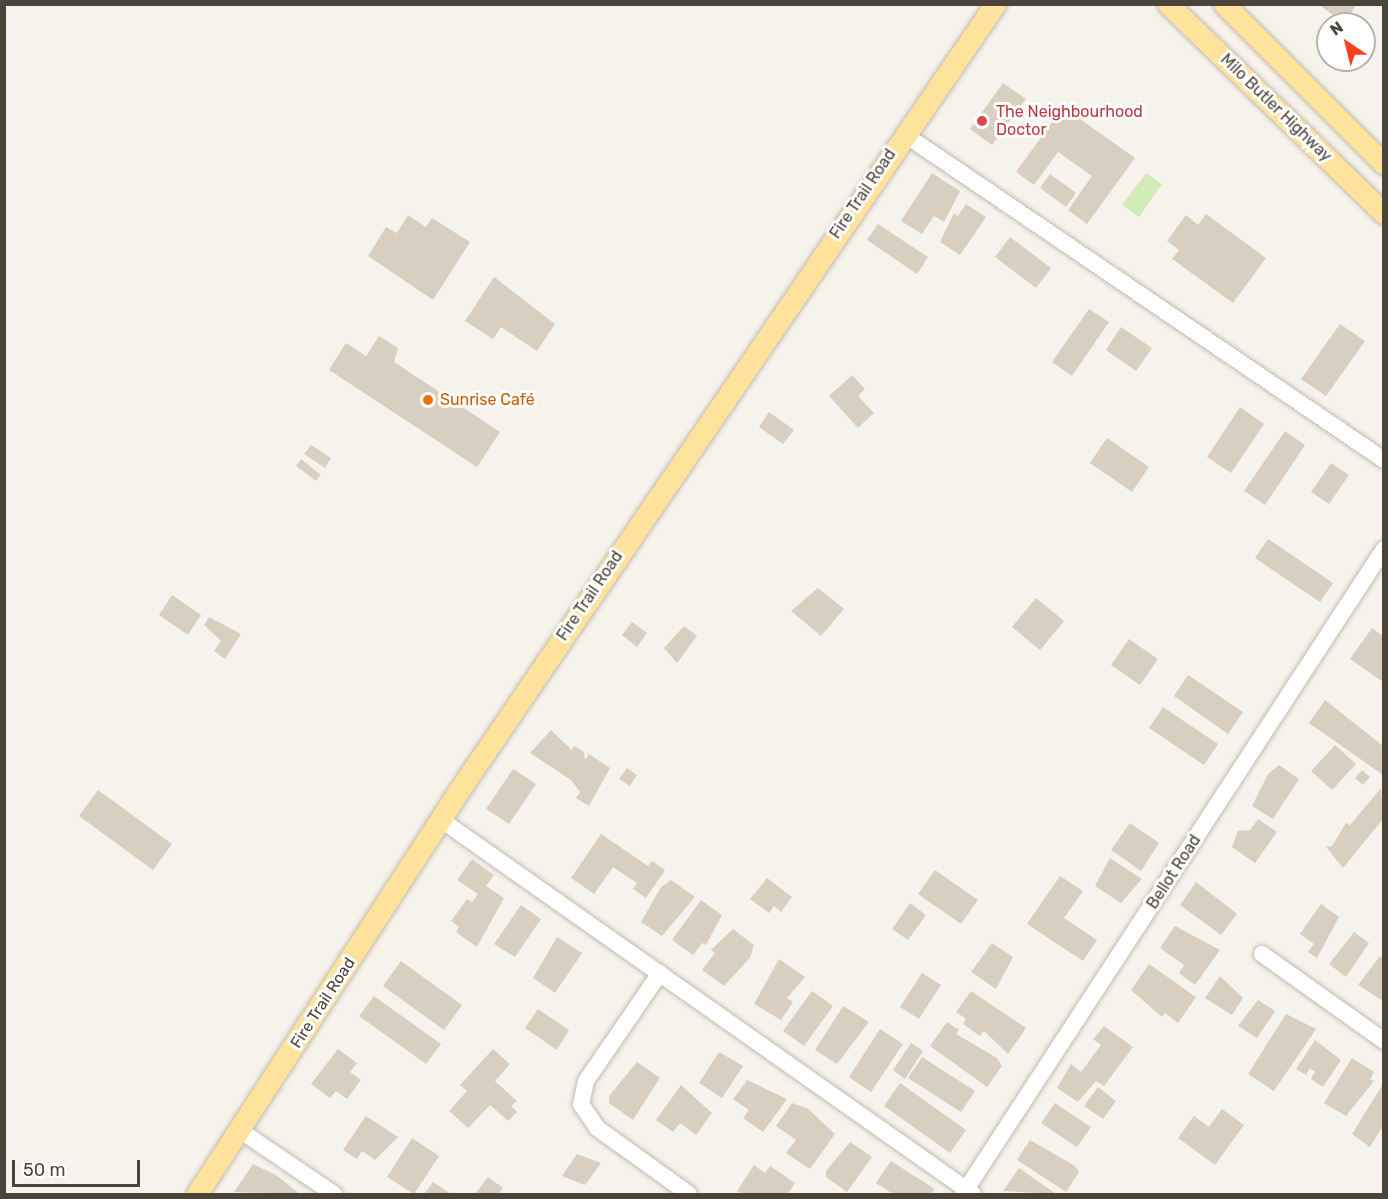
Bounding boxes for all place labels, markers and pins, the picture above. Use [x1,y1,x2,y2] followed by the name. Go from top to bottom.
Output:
[996,102,1143,140] place label: The Neighbourhood Doctor
[973,112,991,130] marker: The Neighbourhood Doctor
[440,390,535,410] place label: Sunrise Café
[421,393,435,407] marker: Sunrise Café

